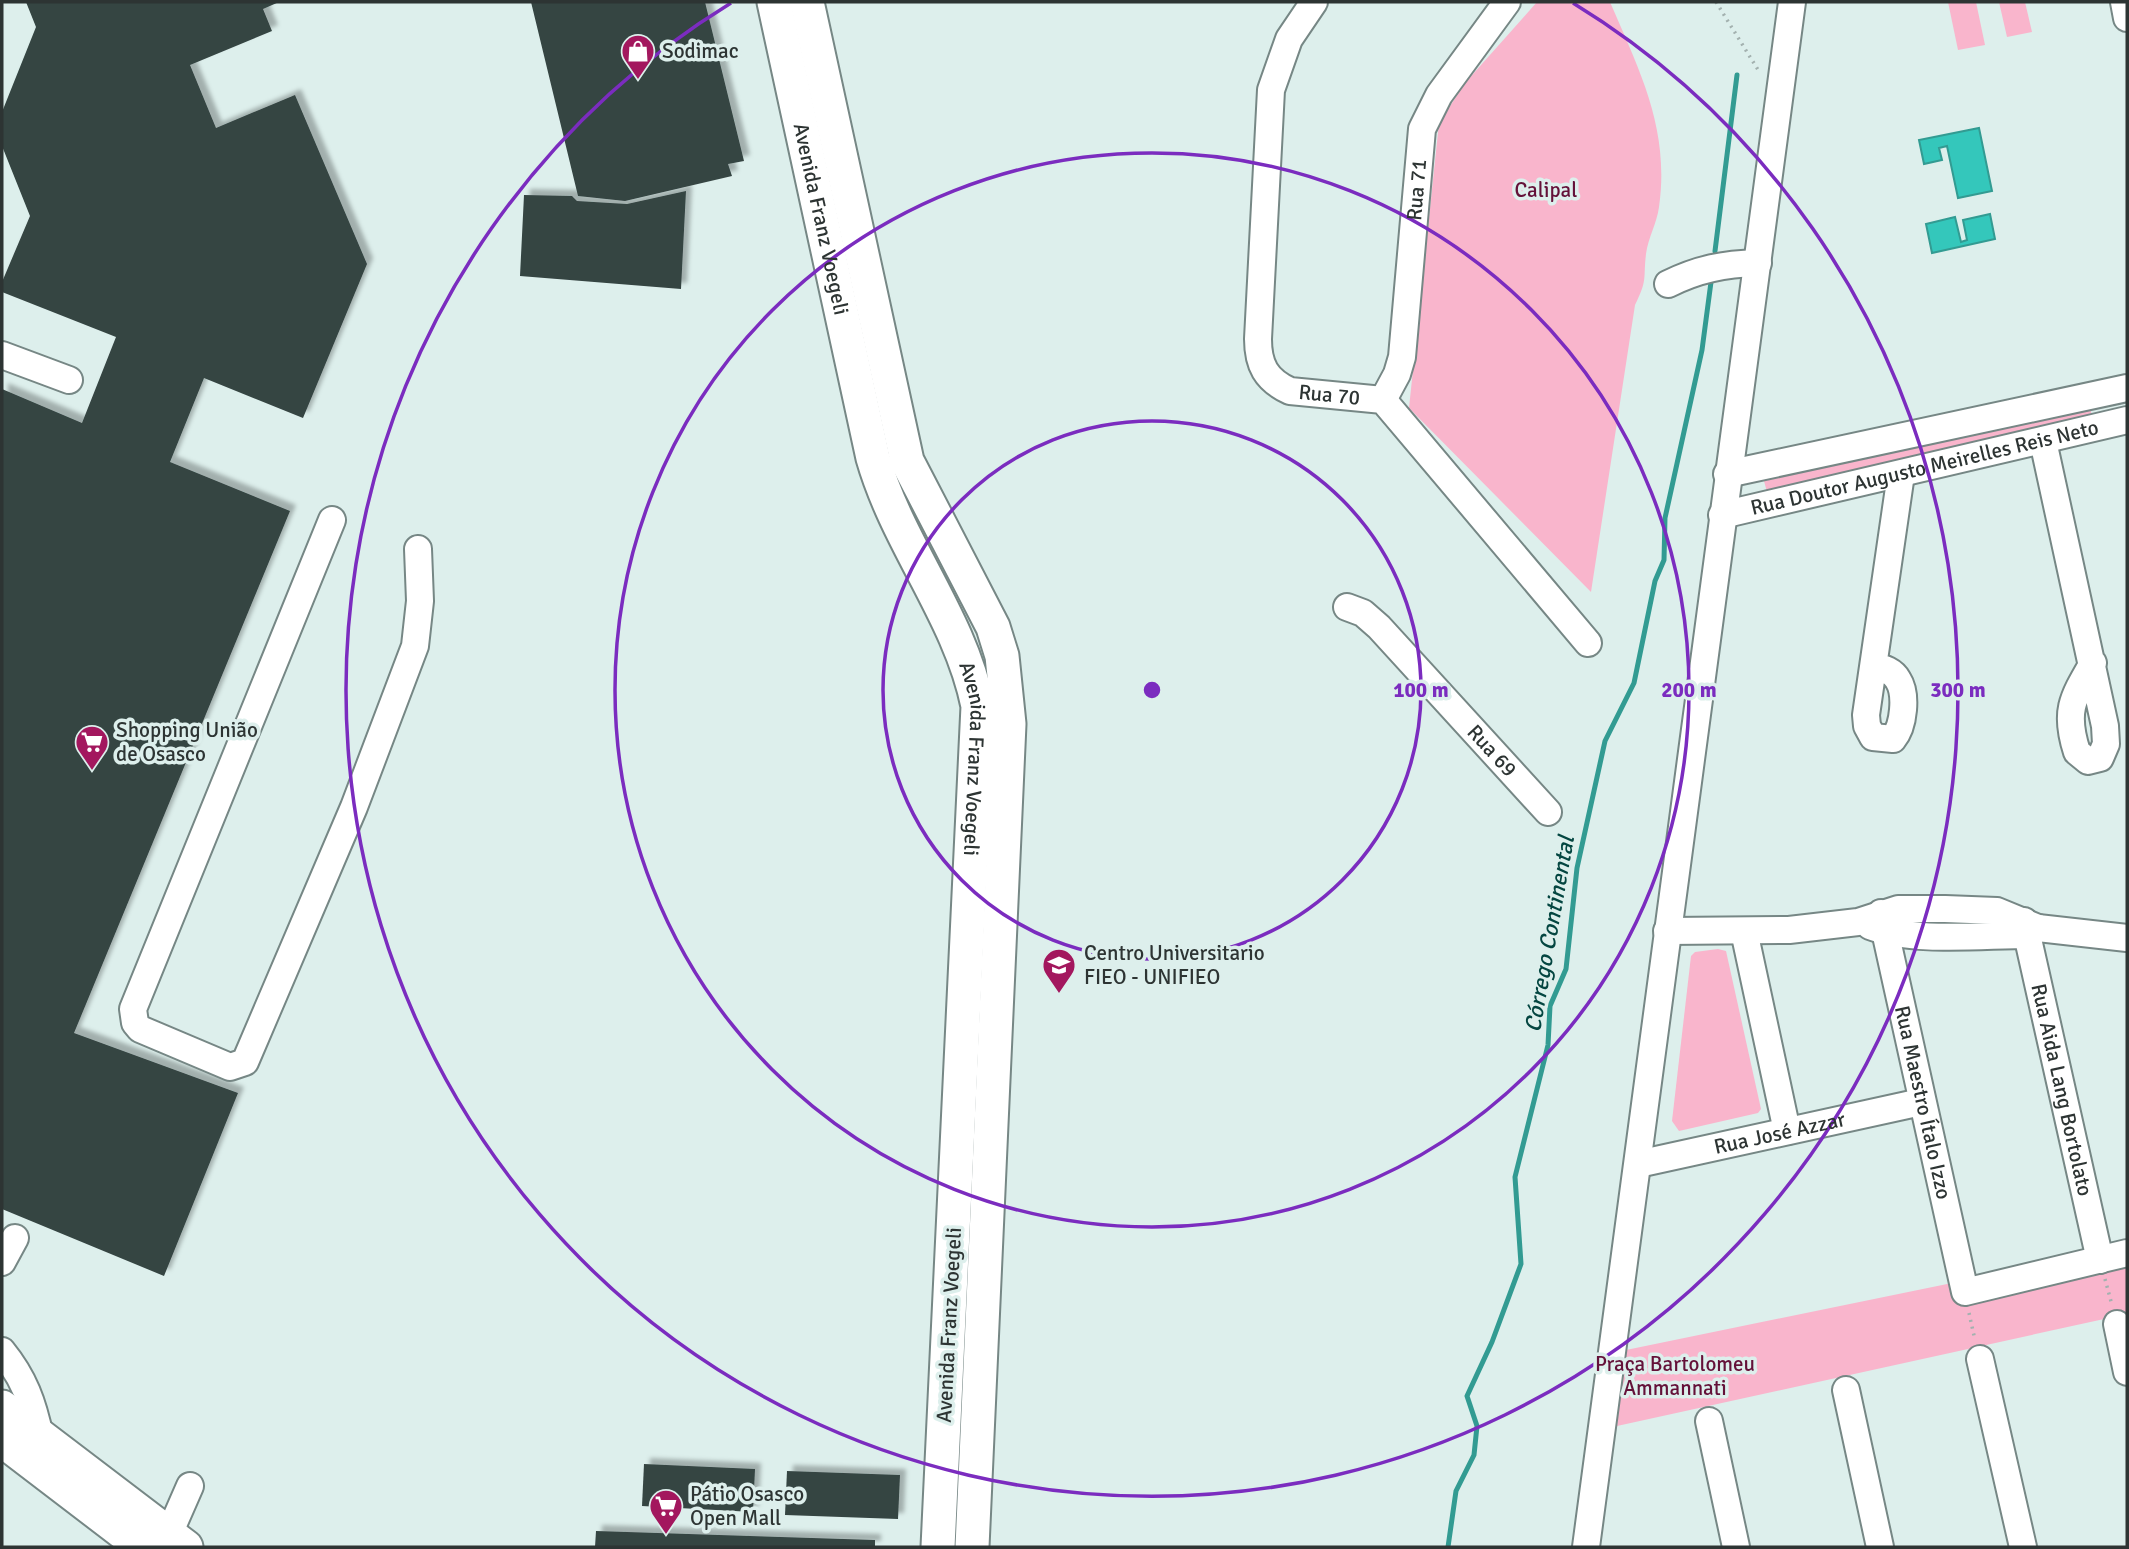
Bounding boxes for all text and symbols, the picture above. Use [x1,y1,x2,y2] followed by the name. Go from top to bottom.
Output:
[619,32,657,81] shop icon: Sodimac
[662,38,739,64] place label: Sodimac
[788,120,855,317] street label: Avenida Franz Voegeli
[1401,158,1432,222] street label: Rua 71
[1515,177,1577,203] park label: Calipal
[1297,379,1361,411] street label: Rua 70
[1748,414,2101,521] street label: Rua Doutor Augusto Meirelles Reis Neto
[953,658,991,857] street label: Avenida Franz Voegeli
[1393,677,1449,703] text: 100 m
[1661,677,1717,703] text: 200 m
[1930,677,1986,703] text: 300 m
[1140,678,1164,702] centre of rings
[116,717,258,767] place label: Shopping União de Osasco
[1462,719,1522,782] street label: Rua 69
[73,723,111,772] supermarket icon: Shopping União de Osasco
[1518,832,1581,1034] water label: Córrego Continental
[1084,940,1265,990] place label: Centro Universitario FIEO - UNIFIEO
[1040,946,1078,995] school or university icon: Centro Universitario FIEO - UNIFIEO
[2025,981,2098,1199] street label: Rua Aida Lang Bortolato
[1889,1003,1957,1202] street label: Rua Maestro Ítalo Izzo
[1712,1106,1848,1160] street label: Rua José Azzar
[931,1227,967,1423] street label: Avenida Franz Voegeli
[1595,1351,1755,1401] park label: Praça Bartolomeu Ammannati
[690,1481,804,1531] place label: Pátio Osasco Open Mall
[647,1487,685,1536] supermarket icon: Pátio Osasco Open Mall

